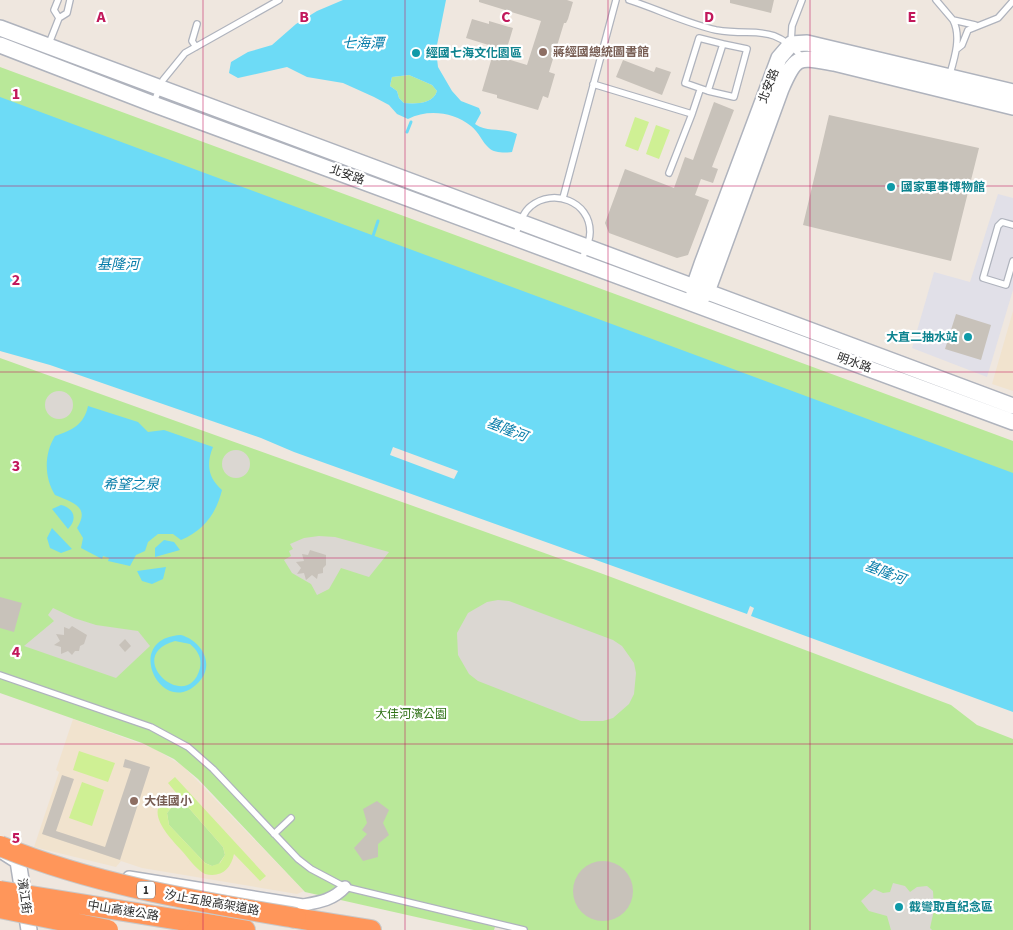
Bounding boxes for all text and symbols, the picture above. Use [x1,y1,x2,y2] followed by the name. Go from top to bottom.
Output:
[95,6,106,28] text: A
[299,6,309,28] text: B
[501,6,511,28] text: C
[704,6,714,28] text: D
[908,6,916,28] text: E
[342,34,387,54] water label: 七海潭
[553,44,649,61] place label: 蔣經國總統圖書館
[426,45,522,62] place label: 經國七海文化園區
[537,46,549,58] marker: 蔣經國總統圖書館
[410,47,422,59] marker: 經國七海文化園區
[755,66,783,106] street label: 北安路
[12,83,20,105] text: 1
[327,161,367,189] street label: 北安路
[901,179,985,196] place label: 國家軍事博物館
[885,181,897,193] marker: 國家軍事博物館
[97,255,142,275] water label: 基隆河
[12,269,20,291] text: 2
[886,329,958,346] place label: 大直二抽水站
[962,331,974,343] marker: 大直二抽水站
[834,349,874,377] street label: 明水路
[484,413,533,448] water label: 基隆河
[12,455,20,477] text: 3
[103,475,160,495] water label: 希望之泉
[862,556,911,591] water label: 基隆河
[12,641,21,663] text: 4
[375,706,447,723] park label: 大佳河濱公園
[144,793,192,810] place label: 大佳國小
[128,795,140,807] marker: 大佳國小
[12,827,20,849] text: 5
[13,877,35,915] street label: 濱江街
[137,882,155,898] road number: 1
[163,886,261,920] street label: 汐止五股高架道路
[86,897,160,925] street label: 中山高速公路
[909,899,993,916] place label: 截彎取直紀念區
[893,901,905,913] marker: 截彎取直紀念區

